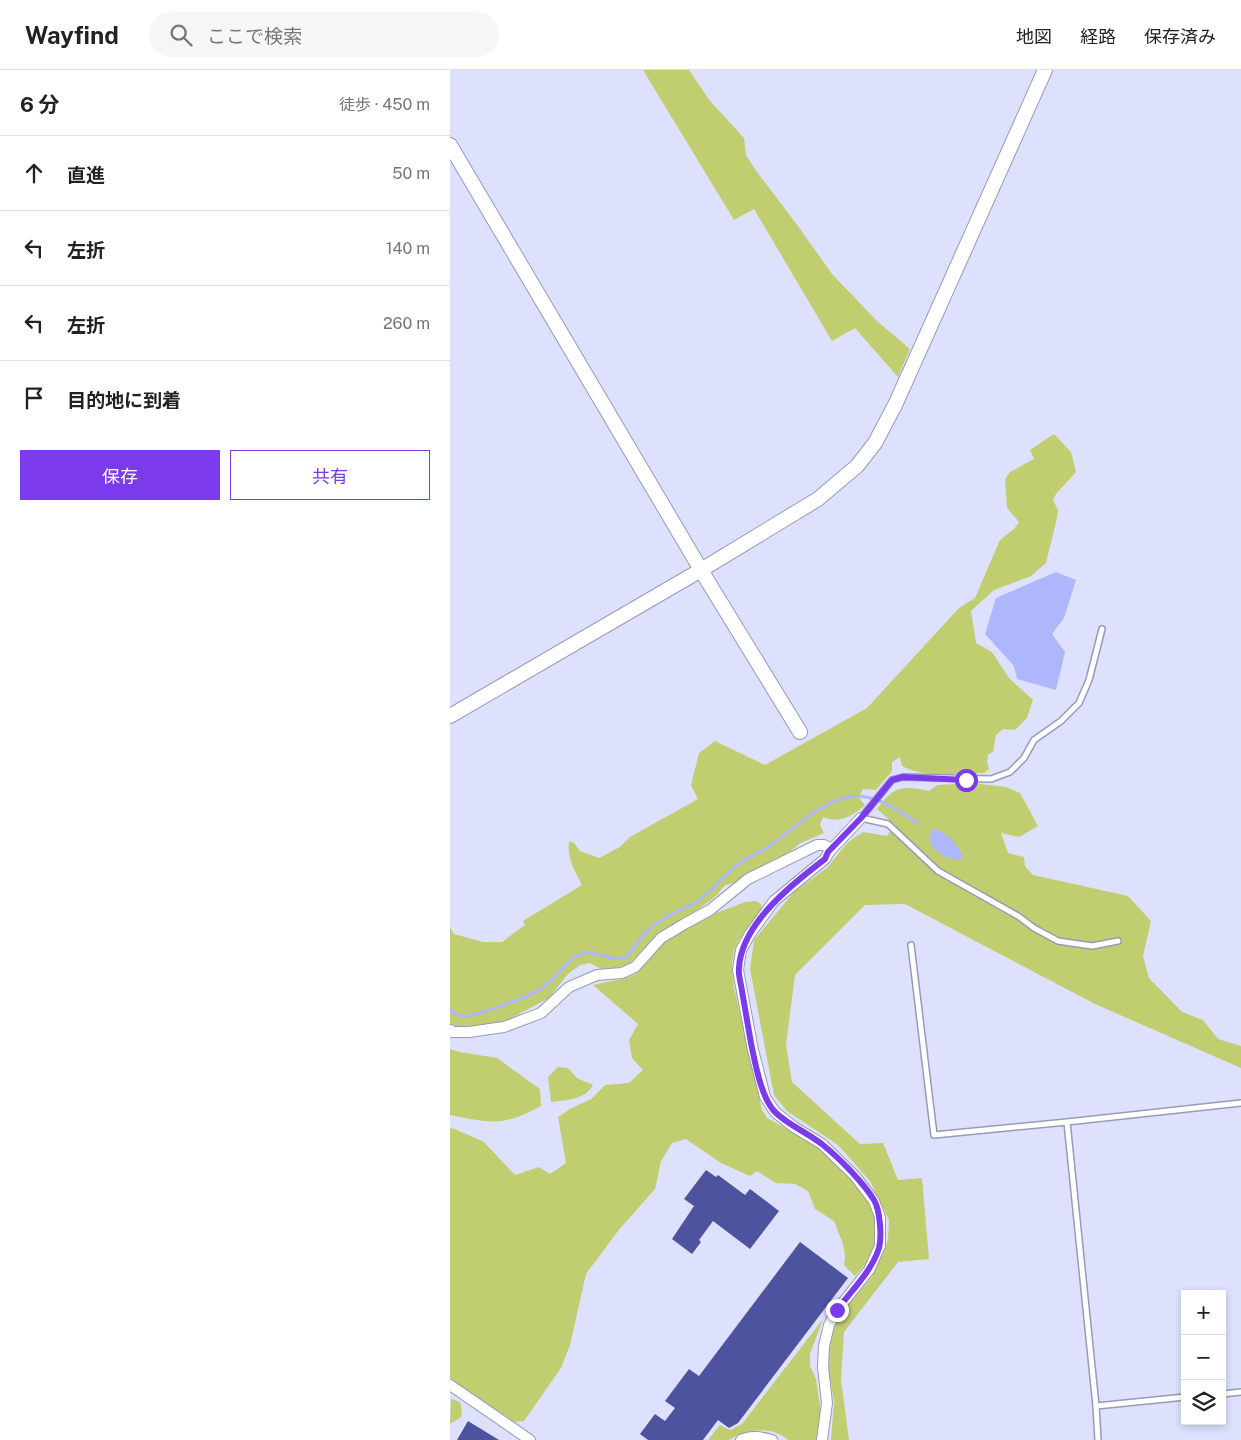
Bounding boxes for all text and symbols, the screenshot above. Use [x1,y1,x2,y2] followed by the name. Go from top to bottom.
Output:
[149,12,499,57] search box
[25,21,119,49] text: Wayfind
[167,21,195,49] icon: search
[207,25,302,47] text: ここで検索
[1016,26,1052,47] text: 地図
[1080,26,1116,47] text: 経路
[1144,26,1216,47] text: 保存済み
[20,92,60,117] text: 6 分
[339,95,430,114] text: 徒歩 · 450 m
[20,159,48,187] icon: ahead
[67,164,105,186] text: 直進
[392,164,430,183] text: 50 m
[20,234,48,262] icon: left
[67,239,105,261] text: 左折
[386,239,430,258] text: 140 m
[20,309,48,337] icon: left
[67,314,105,336] text: 左折
[383,314,430,333] text: 260 m
[20,384,48,412] icon: arrive
[67,389,181,411] text: 目的地に到着
[20,450,220,500] button: 保存
[230,450,430,500] button: 共有
[955,769,978,792] route start
[1181,1290,1226,1425] map controls
[1181,1290,1226,1335] button: +
[826,1299,849,1322] route end
[1181,1335,1226,1380] button: −
[1181,1380,1226,1425] button: layers

